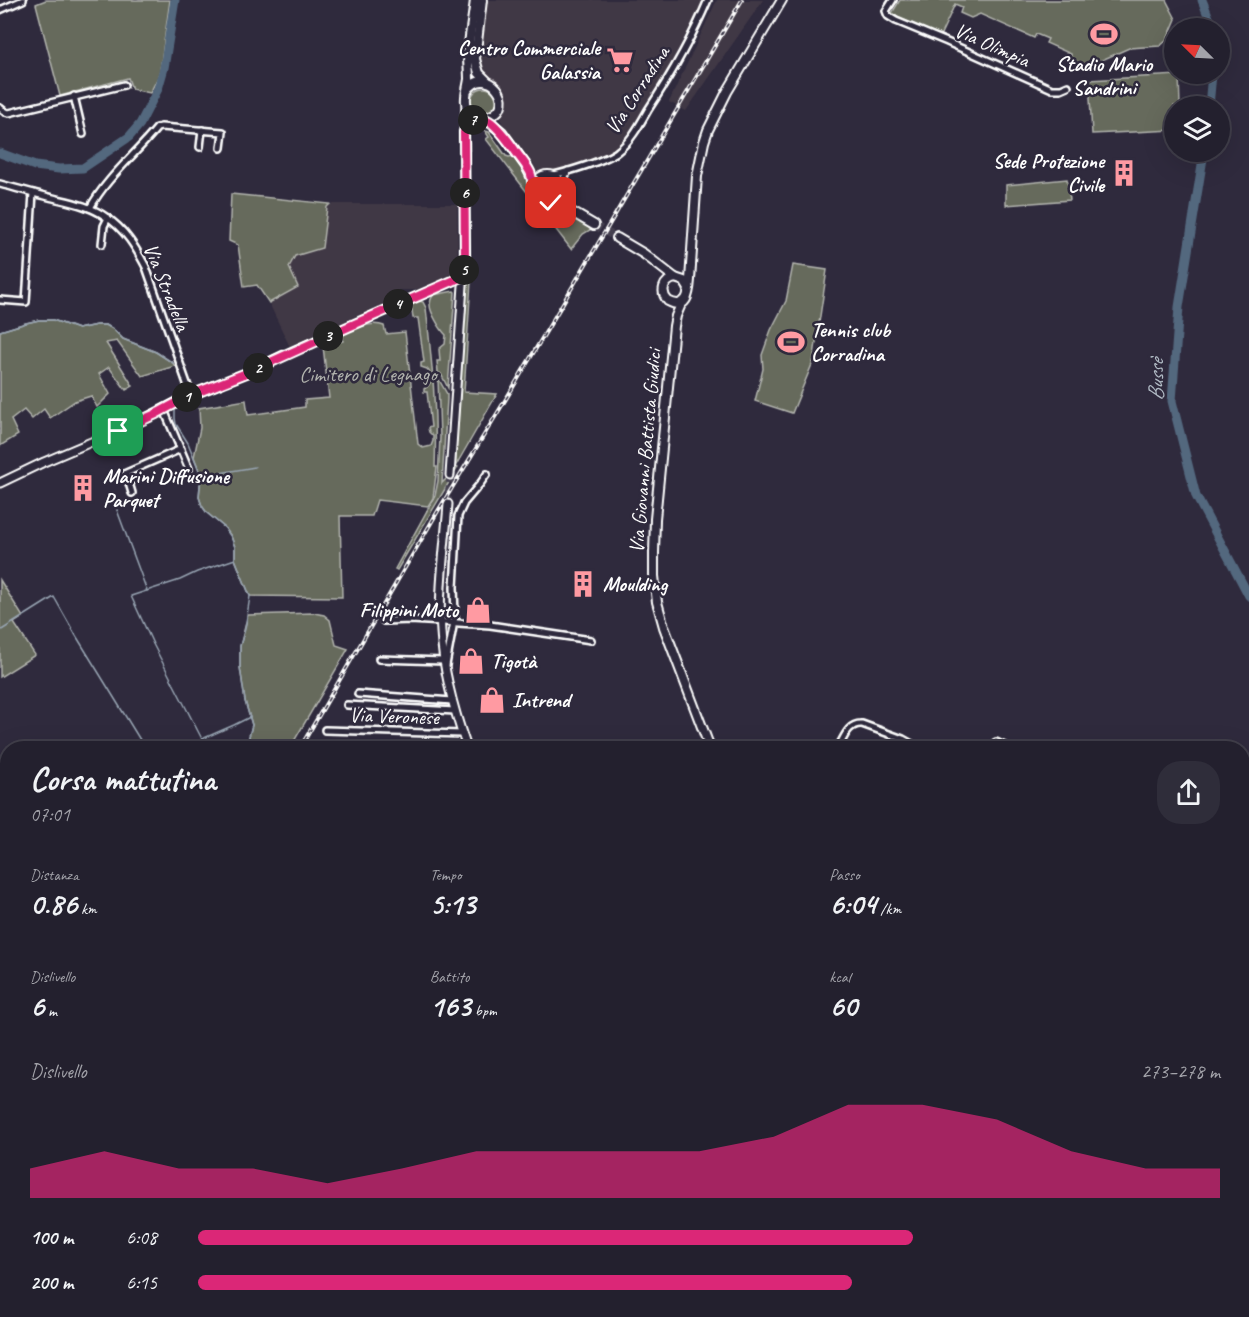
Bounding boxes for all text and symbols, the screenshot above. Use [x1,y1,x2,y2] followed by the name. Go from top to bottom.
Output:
[951,17,1035,74] street label: Via Olimpia
[1164,18,1230,84] north arrow
[1164,18,1230,162] map controls
[1089,19,1119,49] sports icon: Stadio Mario Sandrini
[458,35,602,85] place label: Centro Commerciale Galassia
[599,39,676,139] street label: Via Corradina
[605,45,635,75] supermarket icon: Centro Commerciale Galassia
[1056,51,1154,101] place label: Stadio Mario Sandrini
[1164,96,1230,162] button: layers
[458,105,488,135] pin: 7
[469,110,477,130] text: 7
[993,148,1106,198] place label: Sede Protezione Civile
[1109,158,1139,188] building icon: Sede Protezione Civile
[525,177,576,228] pin
[450,178,480,208] pin: 6
[461,183,469,203] text: 6
[534,186,567,219] icon: check
[138,240,197,336] street label: Via Stradella
[449,255,479,285] pin: 5
[461,260,467,280] text: 5
[383,289,413,319] pin: 4
[394,294,402,314] text: 4
[811,317,892,367] place label: Tennis club Corradina
[313,321,343,351] pin: 3
[324,326,332,346] text: 3
[776,327,806,357] sports icon: Tennis club Corradina
[623,345,667,554] street label: Via Giovanni Battista Giudici
[243,353,273,383] pin: 2
[1142,355,1170,401] water label: Bussè
[254,358,262,378] text: 2
[299,361,439,387] park label: Cimitero di Legnago
[172,382,202,412] pin: 1
[183,387,191,407] text: 1
[92,405,143,456] pin
[101,414,134,447] icon: arrive
[103,463,231,513] place label: Marini Diffusione Parquet
[68,473,98,503] building icon: Marini Diffusione Parquet
[568,569,598,599] building icon: Moulding
[603,571,669,597] place label: Moulding
[463,595,493,625] shop icon: Filippini Moto
[360,597,459,623] place label: Filippini Moto
[456,646,486,676] shop icon: Tigotà
[491,648,538,674] place label: Tigotà
[477,685,507,715] shop icon: Intrend
[512,687,573,713] place label: Intrend
[349,701,440,731] street label: Via Veronese
[30,758,216,800] text: Corsa mattutina
[1157,761,1220,824] button: share
[30,802,70,827] text: 07:01
[30,865,78,885] text: Distanza
[430,865,461,885] text: Tempo
[829,865,860,885] text: Passo
[30,885,77,923] text: 0.86
[430,885,476,923] text: 5:13
[829,885,876,923] text: 6:04
[77,899,97,919] text: km
[876,899,901,919] text: /km
[30,967,75,987] text: Dislivello
[430,967,470,987] text: Battito
[829,967,850,987] text: kcal
[30,987,44,1025] text: 6
[430,987,471,1025] text: 163
[829,987,857,1025] text: 60
[44,1001,57,1021] text: m
[471,1001,497,1021] text: bpm
[30,1059,86,1084] text: Dislivello
[1141,1059,1220,1084] text: 273–278 m
[30,1225,73,1250] text: 100 m
[126,1225,157,1250] text: 6:08
[30,1270,73,1295] text: 200 m
[126,1270,157,1295] text: 6:15

